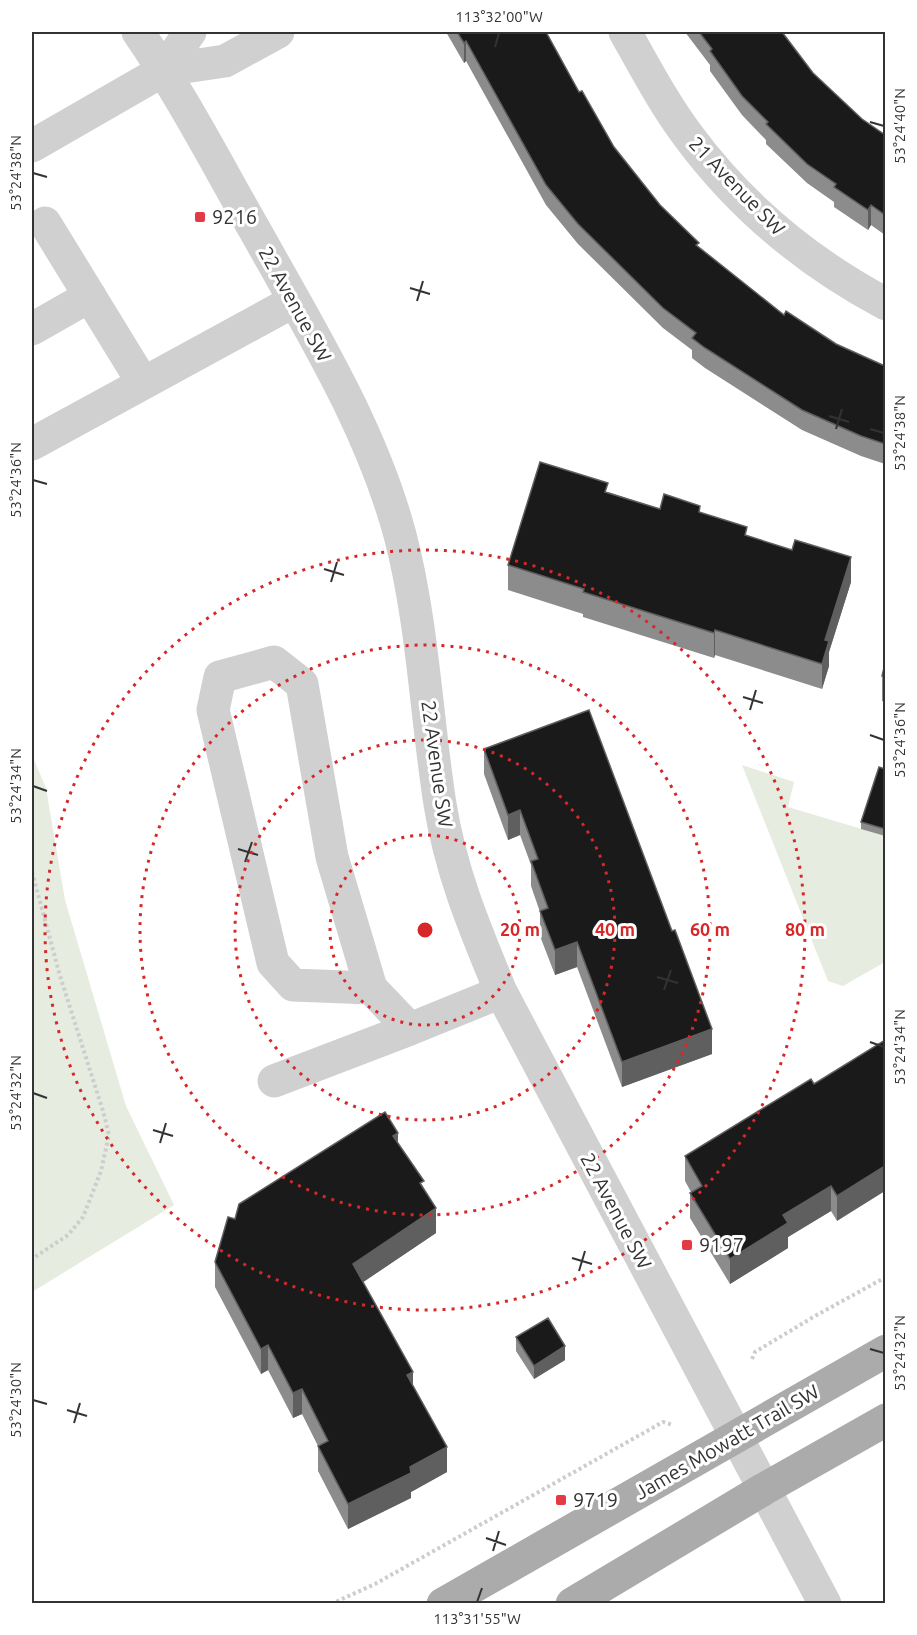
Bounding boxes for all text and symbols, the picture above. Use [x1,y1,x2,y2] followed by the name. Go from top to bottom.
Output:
[455,8,543,25] text: 113°32'00"W
[891,88,908,164] text: 53°24'40"N
[685,132,790,240] street label: 21 Avenue SW
[7,135,24,211] text: 53°24'38"N
[212,205,257,228] place label: 9216
[193,210,207,224] marker: 9216
[254,242,337,365] street label: 22 Avenue SW
[891,395,908,471] text: 53°24'38"N
[7,442,24,518] text: 53°24'36"N
[417,699,458,829] street label: 22 Avenue SW
[891,702,908,778] text: 53°24'36"N
[7,748,24,824] text: 53°24'34"N
[500,919,540,939] text: 20 m
[595,919,635,939] text: 40 m
[690,919,730,939] text: 60 m
[785,919,825,939] text: 80 m
[415,920,435,940] centre of rings
[891,1009,908,1085] text: 53°24'34"N
[7,1055,24,1131] text: 53°24'32"N
[576,1149,657,1273] street label: 22 Avenue SW
[699,1233,744,1256] place label: 9197
[680,1238,694,1252] marker: 9197
[891,1315,908,1391] text: 53°24'32"N
[7,1362,24,1438] text: 53°24'30"N
[631,1379,823,1504] street label: James Mowatt Trail SW
[573,1488,618,1511] place label: 9719
[554,1493,568,1507] marker: 9719
[433,1610,521,1627] text: 113°31'55"W

